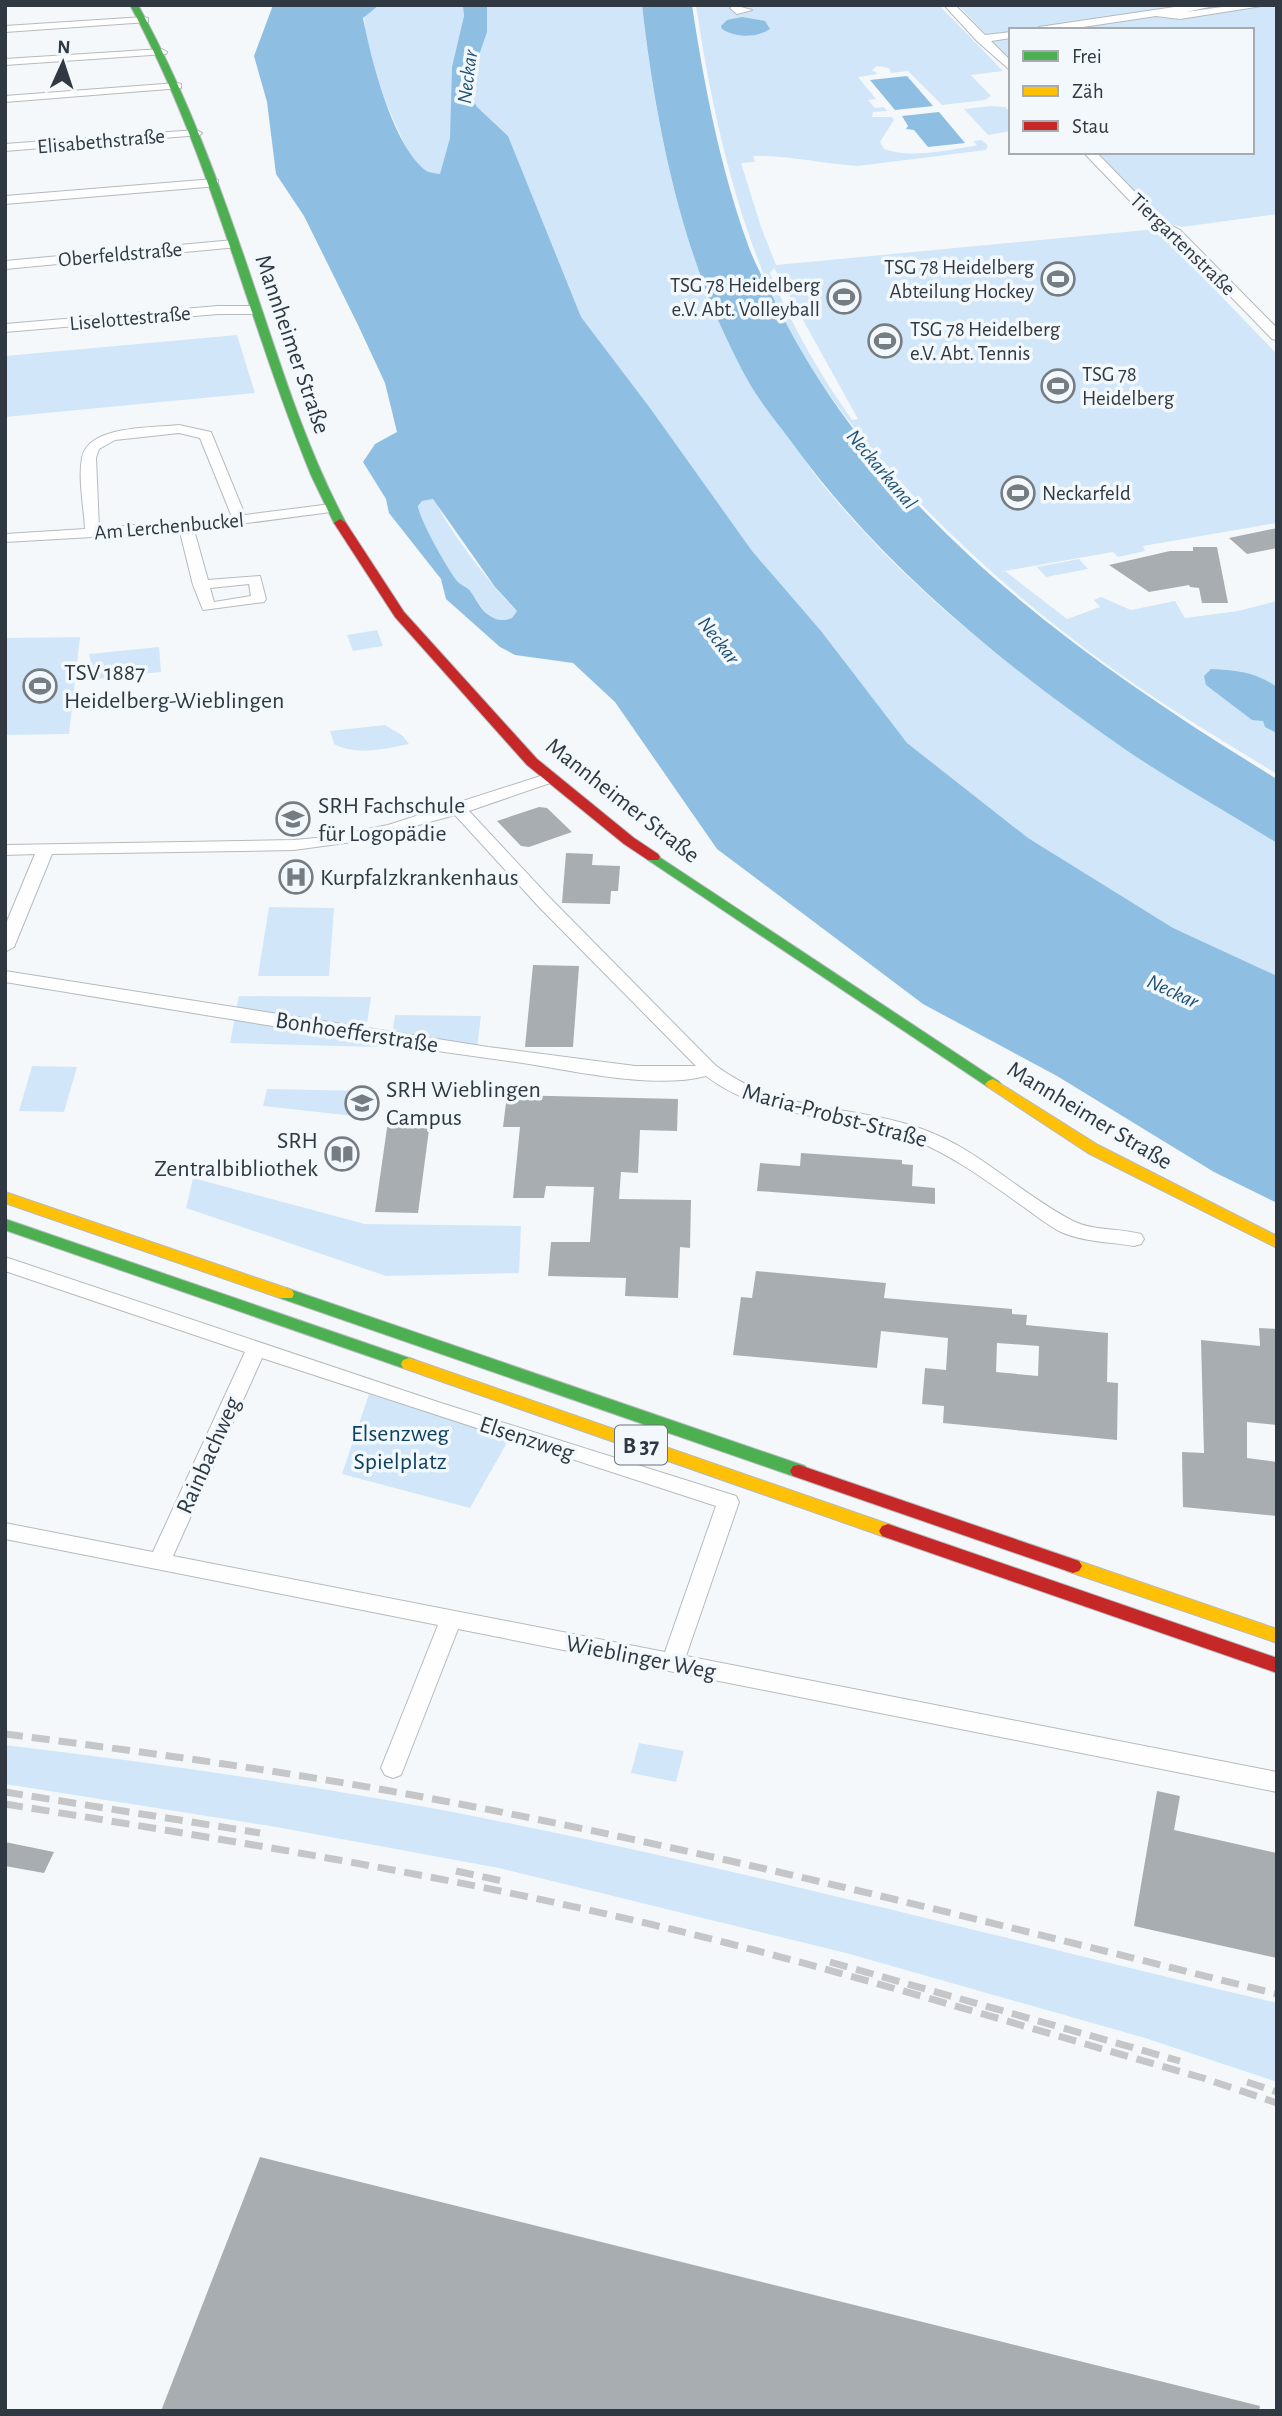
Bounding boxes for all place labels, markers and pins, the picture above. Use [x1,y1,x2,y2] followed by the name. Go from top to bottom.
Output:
[884,257,1035,302] place label: TSG 78 Heidelberg Abteilung Hockey
[1039,260,1077,298] sports icon: TSG 78 Heidelberg Abteilung Hockey
[670,275,821,320] place label: TSG 78 Heidelberg e.V. Abt. Volleyball
[825,278,863,316] sports icon: TSG 78 Heidelberg e.V. Abt. Volleyball
[910,319,1061,364] place label: TSG 78 Heidelberg e.V. Abt. Tennis
[866,322,904,360] sports icon: TSG 78 Heidelberg e.V. Abt. Tennis
[1082,364,1175,409] place label: TSG 78 Heidelberg
[1039,367,1077,405] sports icon: TSG 78 Heidelberg
[999,474,1037,512] sports icon: Neckarfeld
[1042,483,1131,504] place label: Neckarfeld
[64,661,284,713] place label: TSV 1887 Heidelberg-Wieblingen
[21,667,59,705] sports icon: TSV 1887 Heidelberg-Wieblingen
[318,794,465,846] place label: SRH Fachschule für Logopädie
[274,800,312,838] school or university icon: SRH Fachschule für Logopädie
[277,858,315,896] hospital icon: Kurpfalzkrankenhaus
[320,866,519,890] place label: Kurpfalzkrankenhaus
[386,1078,541,1130] place label: SRH Wieblingen Campus
[343,1084,381,1122] school or university icon: SRH Wieblingen Campus
[154,1129,318,1181] place label: SRH Zentralbibliothek
[323,1135,361,1173] library icon: SRH Zentralbibliothek

